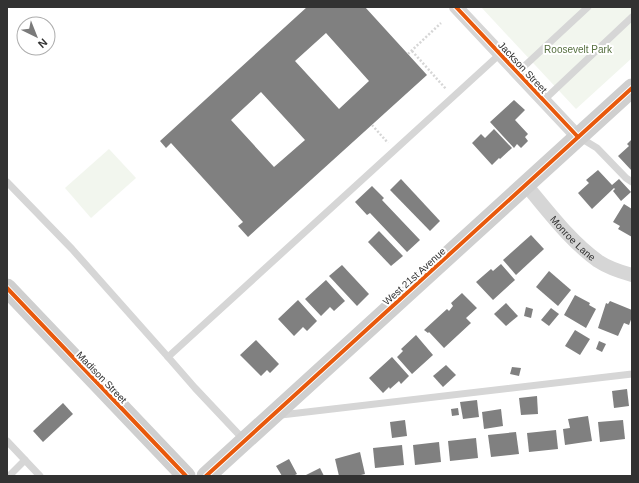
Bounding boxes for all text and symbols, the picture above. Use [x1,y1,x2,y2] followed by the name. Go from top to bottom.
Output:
[16,16,56,56] north arrow
[36,36,50,50] text: N
[496,39,549,95] street label: Jackson Street
[544,44,613,55] park label: Roosevelt Park
[548,214,598,263] street label: Monroe Lane
[381,245,448,307] street label: West 21st Avenue
[74,349,129,406] street label: Madison Street

